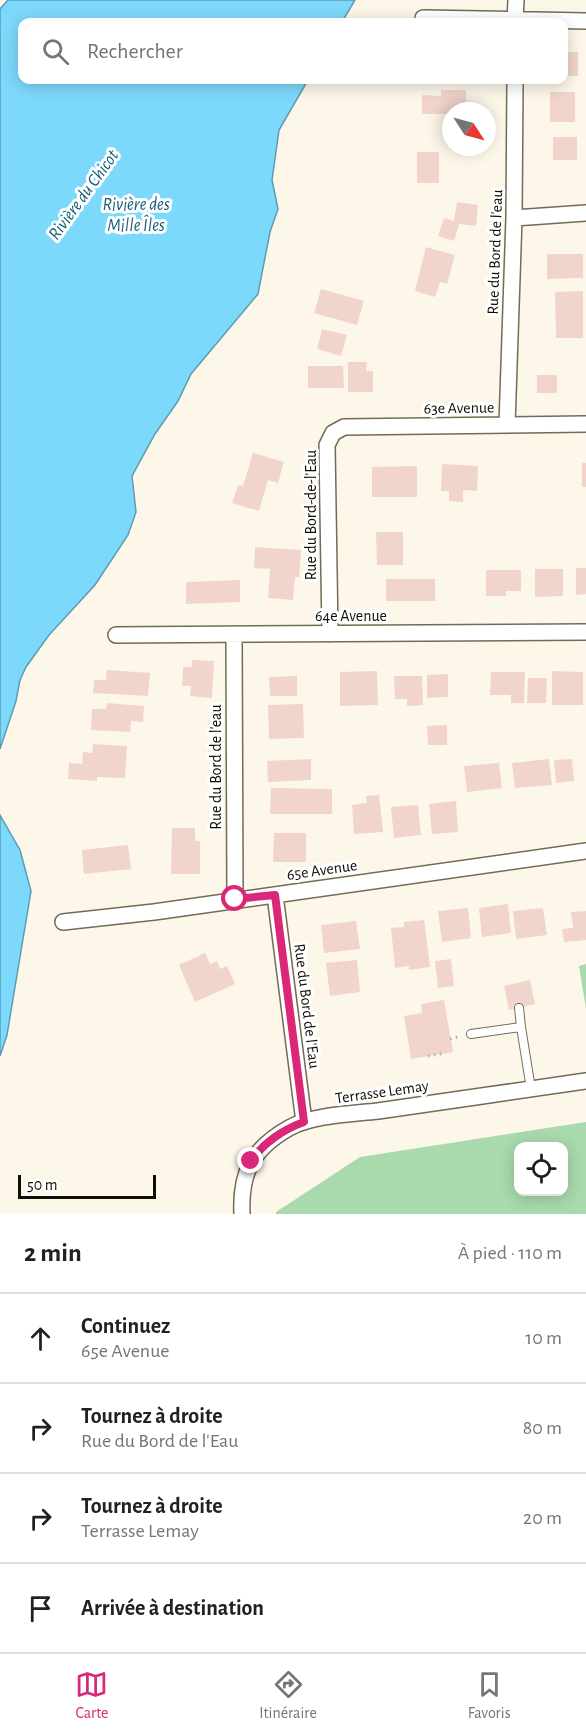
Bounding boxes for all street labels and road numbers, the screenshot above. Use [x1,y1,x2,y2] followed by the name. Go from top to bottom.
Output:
[485,189,505,315] street label: Rue du Bord de l'eau
[423,399,495,417] street label: 63e Avenue
[303,450,319,580] street label: Rue du Bord-de-l'Eau
[315,608,387,624] street label: 64e Avenue
[208,704,224,830] street label: Rue du Bord de l'eau
[286,857,358,883] street label: 65e Avenue
[291,943,323,1069] street label: Rue du Bord de l'Eau
[334,1077,430,1107] street label: Terrasse Lemay

